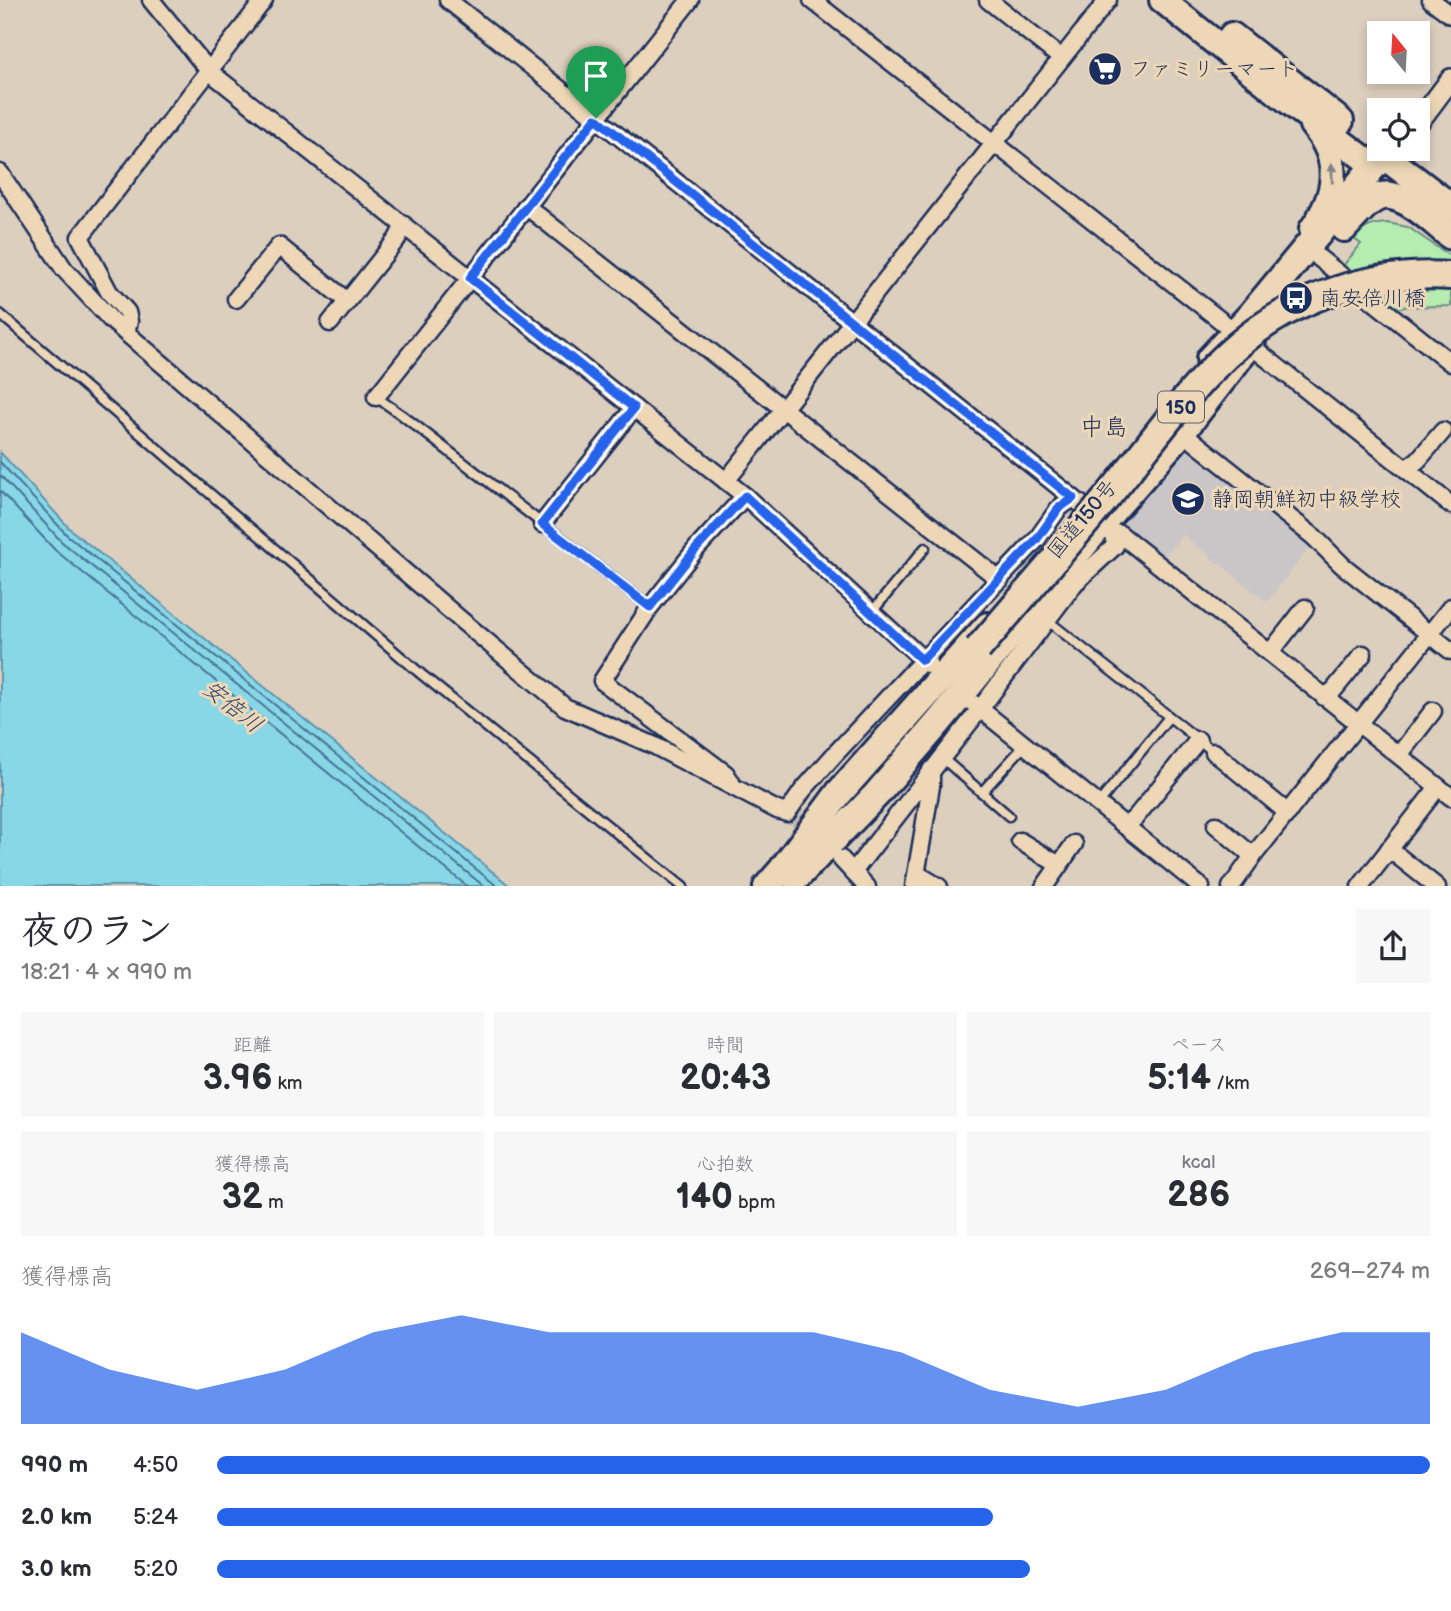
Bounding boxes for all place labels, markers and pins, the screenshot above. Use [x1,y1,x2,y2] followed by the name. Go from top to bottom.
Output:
[566,46,626,118] pin
[1086,50,1124,88] supermarket icon: ファミリーマート
[1130,57,1298,82] place label: ファミリーマート
[1277,279,1315,317] bus stop icon: 南安倍川橋
[1320,286,1425,311] place label: 南安倍川橋
[1169,480,1207,518] school or university icon: 静岡朝鮮初中級学校
[1212,487,1401,512] place label: 静岡朝鮮初中級学校

